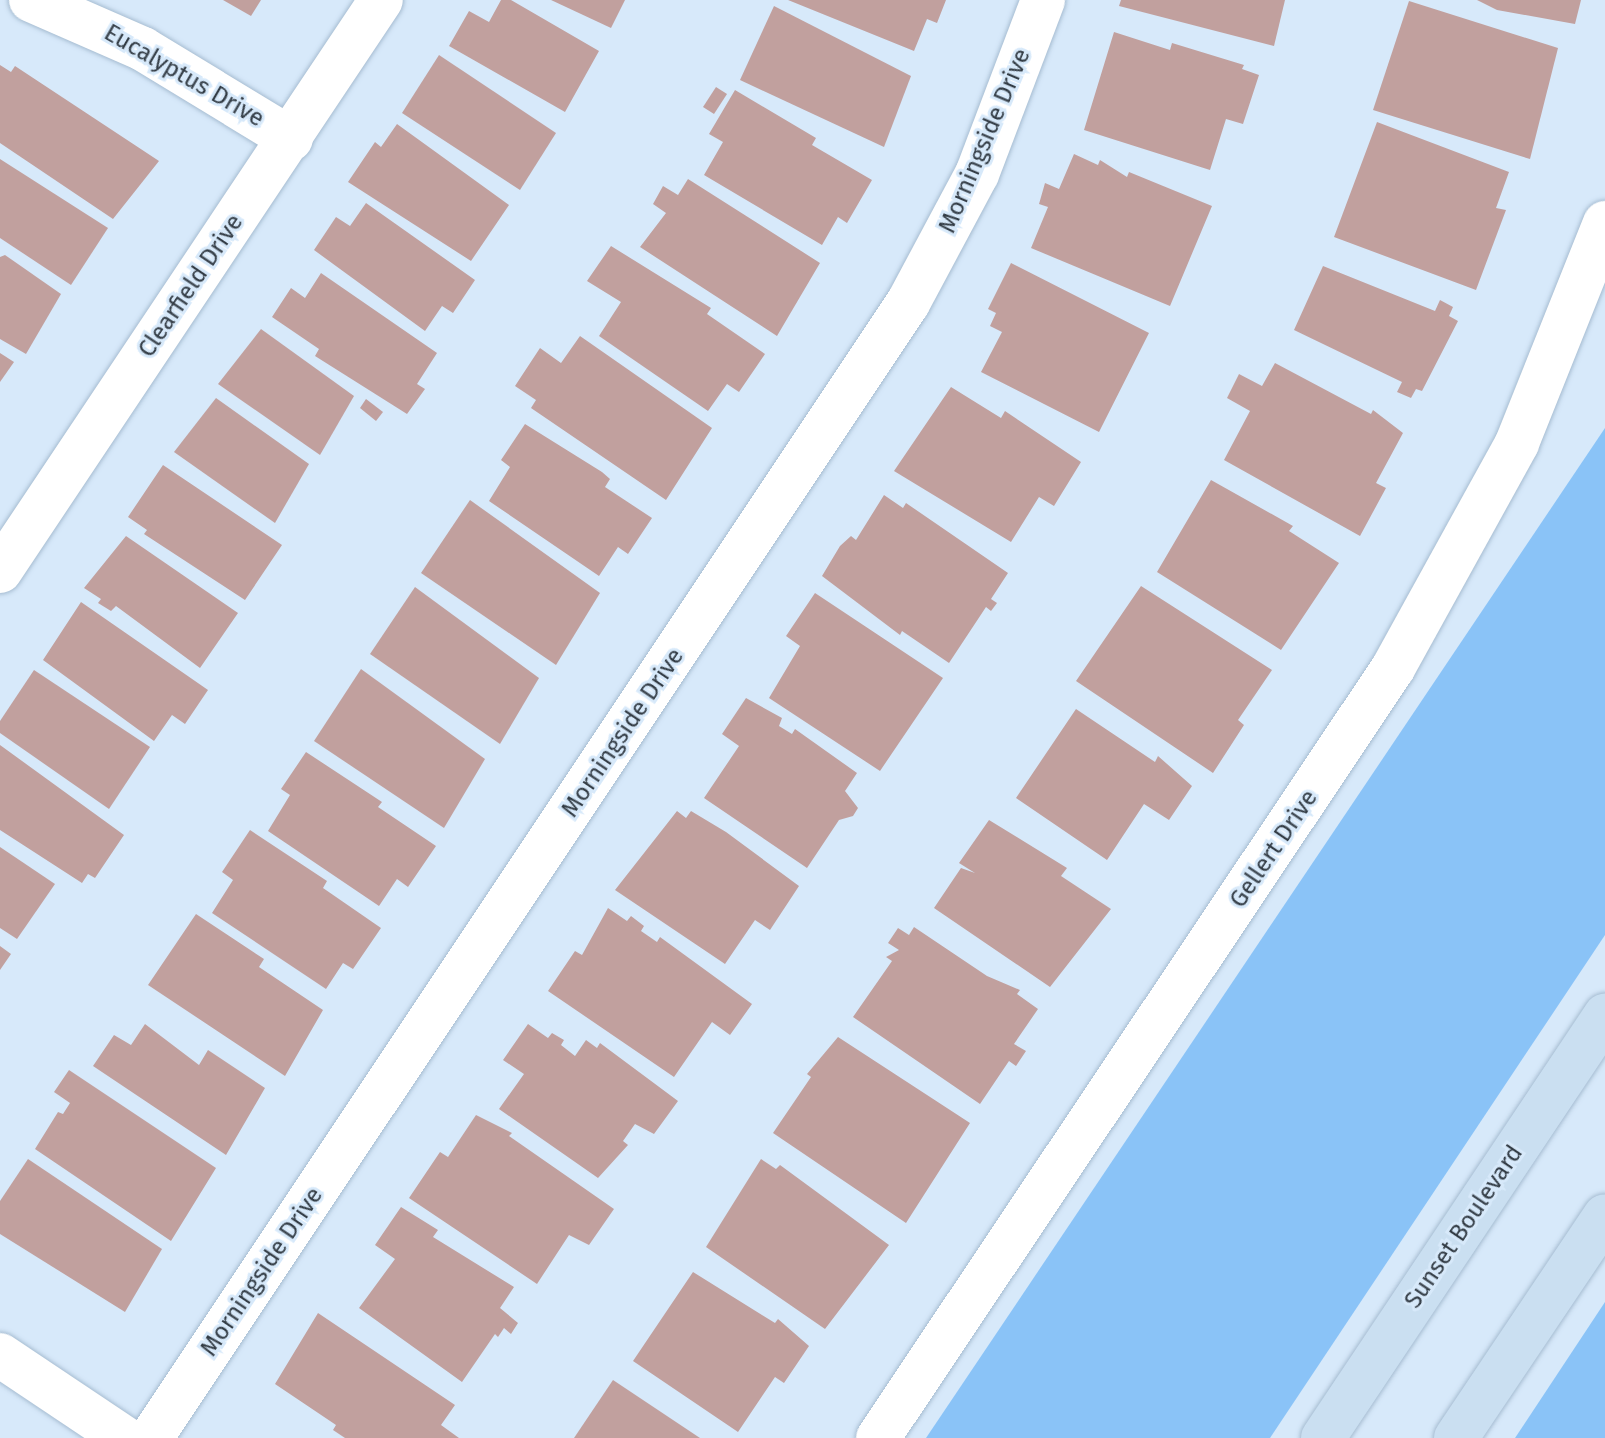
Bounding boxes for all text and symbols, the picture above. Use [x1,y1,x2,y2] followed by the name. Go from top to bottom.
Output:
[99,19,269,133] street label: Eucalyptus Drive
[933,45,1037,237] street label: Morningside Drive
[133,209,249,363] street label: Clearfield Drive
[556,643,690,823] street label: Morningside Drive
[1224,785,1324,913] street label: Gellert Drive
[1399,1140,1529,1314] street label: Sunset Boulevard
[195,1182,329,1362] street label: Morningside Drive

